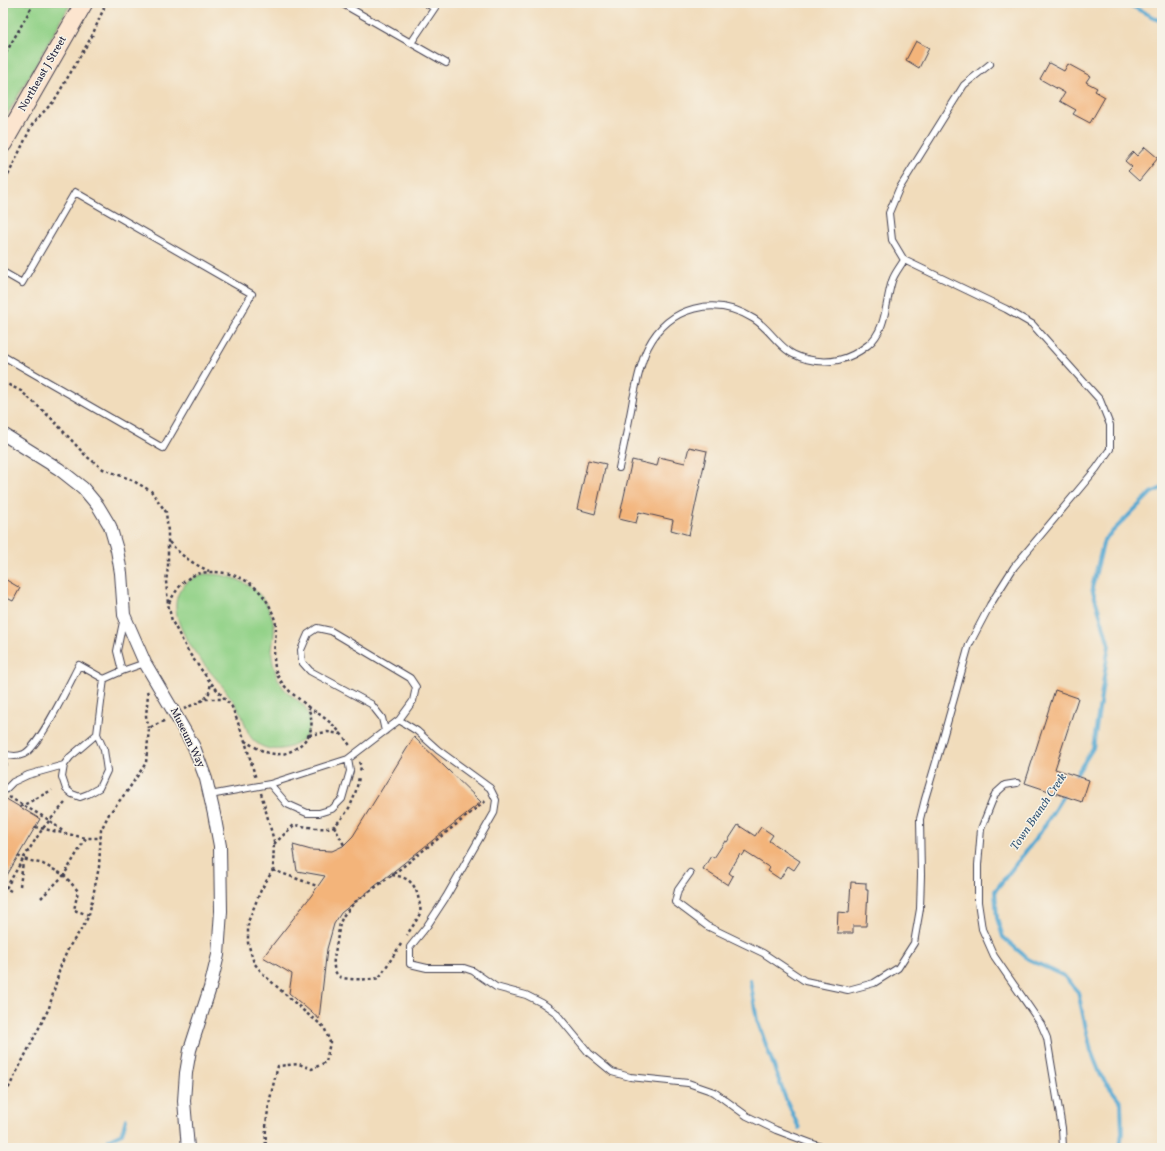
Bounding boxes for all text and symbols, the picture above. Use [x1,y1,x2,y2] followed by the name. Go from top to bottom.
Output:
[15,33,71,115] street label: Northeast J Street
[166,705,208,771] street label: Museum Way
[1007,770,1071,854] water label: Town Branch Creek

